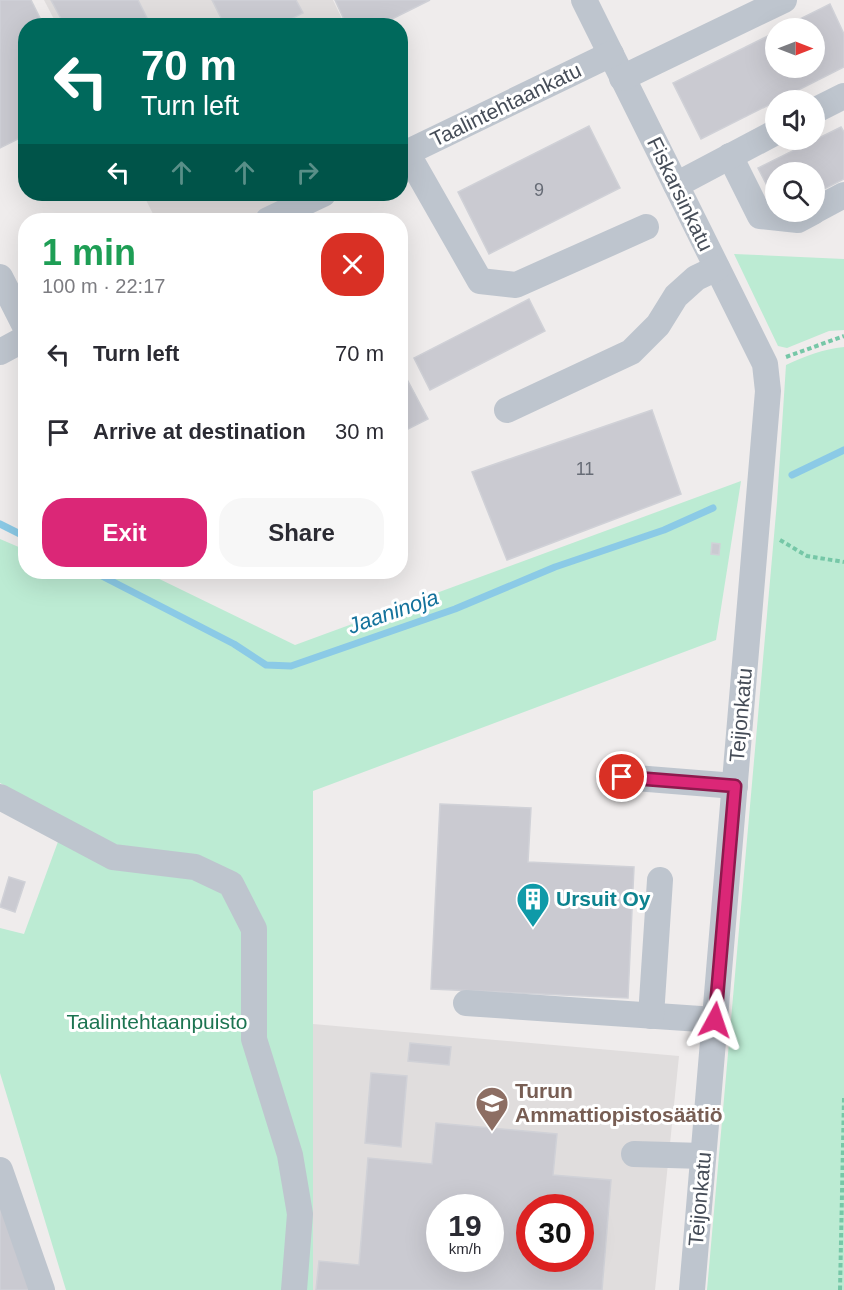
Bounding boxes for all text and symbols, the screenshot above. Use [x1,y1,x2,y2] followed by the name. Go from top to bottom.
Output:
[765,18,825,78] north arrow
[765,18,825,222] map controls
[42,42,120,120] icon: left
[141,42,237,89] text: 70 m
[427,58,585,151] street label: Taalintehtaankatu
[765,90,825,150] button: sound
[141,91,239,121] text: Turn left
[643,133,718,254] street label: Fiskarsinkatu
[102,156,135,189] icon: left
[165,156,198,189] icon: ahead
[228,156,261,189] icon: ahead
[291,156,324,189] icon: right
[765,162,825,222] button: search
[534,180,544,200] house number: 9
[42,232,136,273] text: 1 min
[321,233,384,296] button: close
[42,275,165,297] text: 100 m · 22:17
[42,338,75,371] icon: left
[93,341,179,366] text: Turn left
[335,341,384,366] text: 70 m
[42,416,75,449] icon: arrive
[93,419,306,444] text: Arrive at destination
[335,419,384,444] text: 30 m
[576,459,594,479] house number: 11
[42,498,207,567] button: Exit
[219,498,384,567] button: Share
[344,584,442,639] water label: Jaaninoja
[725,667,756,763] street label: Teijonkatu
[596,751,647,802] pin
[605,760,638,793] icon: arrive
[515,881,551,928] building icon: Ursuit Oy
[556,887,651,910] place label: Ursuit Oy
[683,988,747,1052] position arrow
[67,1010,247,1033] park label: Taalintehtaanpuisto
[515,1079,723,1126] place label: Turun Ammattiopistosäätiö
[474,1085,510,1132] school or university icon: Turun Ammattiopistosäätiö
[684,1151,715,1247] street label: Teijonkatu
[516,1194,594,1272] speed limit sign: 30
[448,1209,482,1242] text: 19
[449,1240,481,1257] text: km/h

